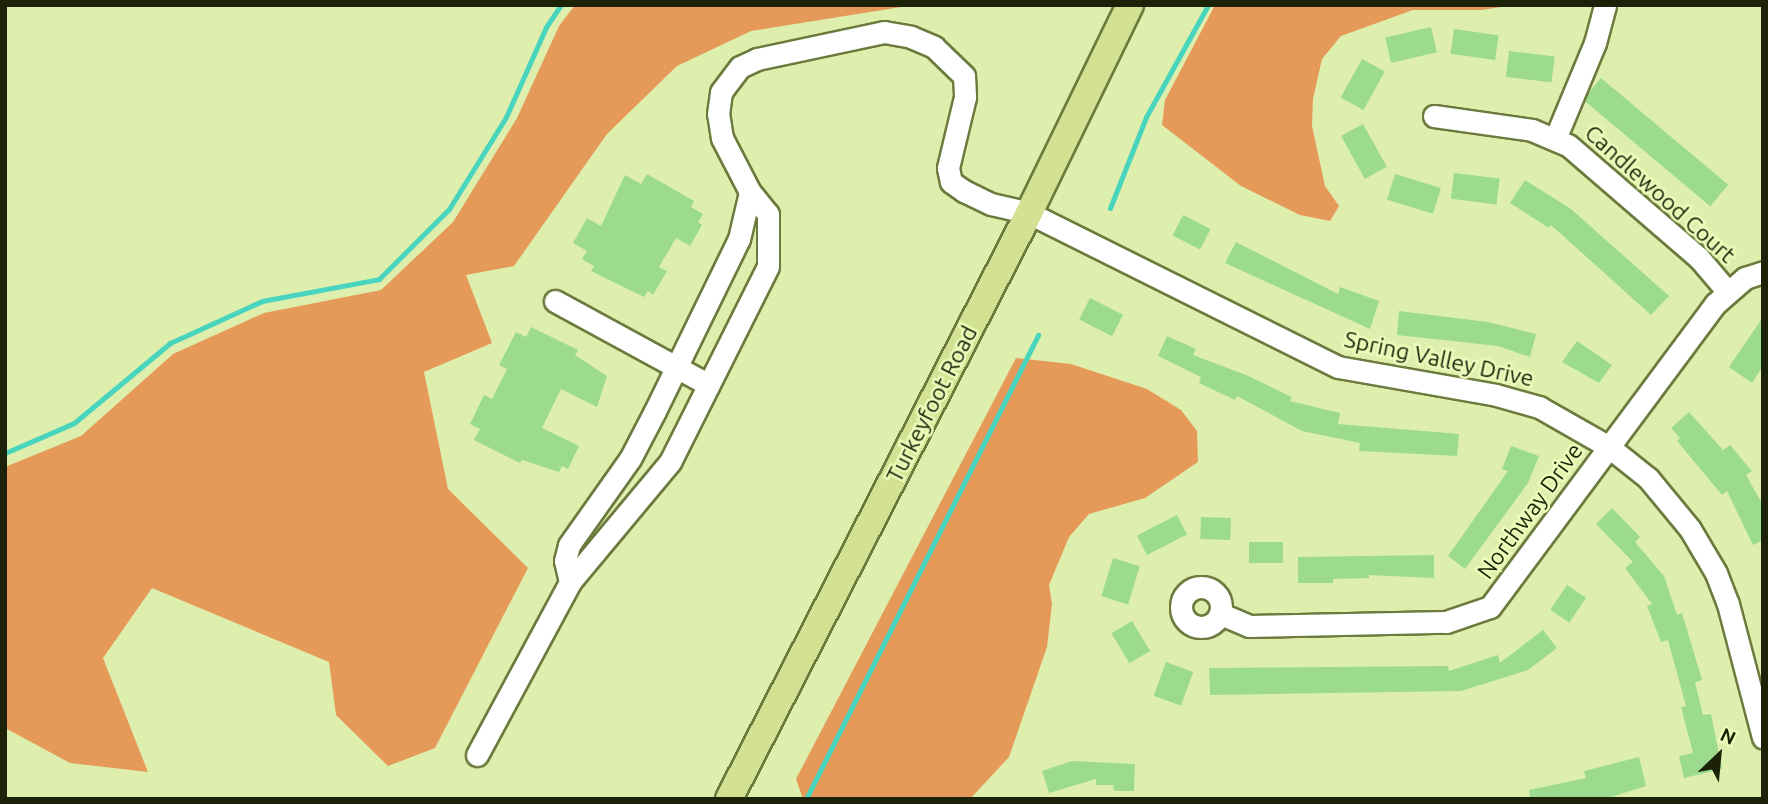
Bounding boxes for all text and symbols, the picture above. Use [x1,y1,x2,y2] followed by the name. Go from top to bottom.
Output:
[1579,119,1741,269] street label: Candlewood Court
[881,321,983,487] street label: Turkeyfoot Road
[1342,325,1536,393] street label: Spring Valley Drive
[1471,438,1589,584] street label: Northway Drive
[1684,720,1754,790] north arrow
[1717,723,1739,749] text: N

